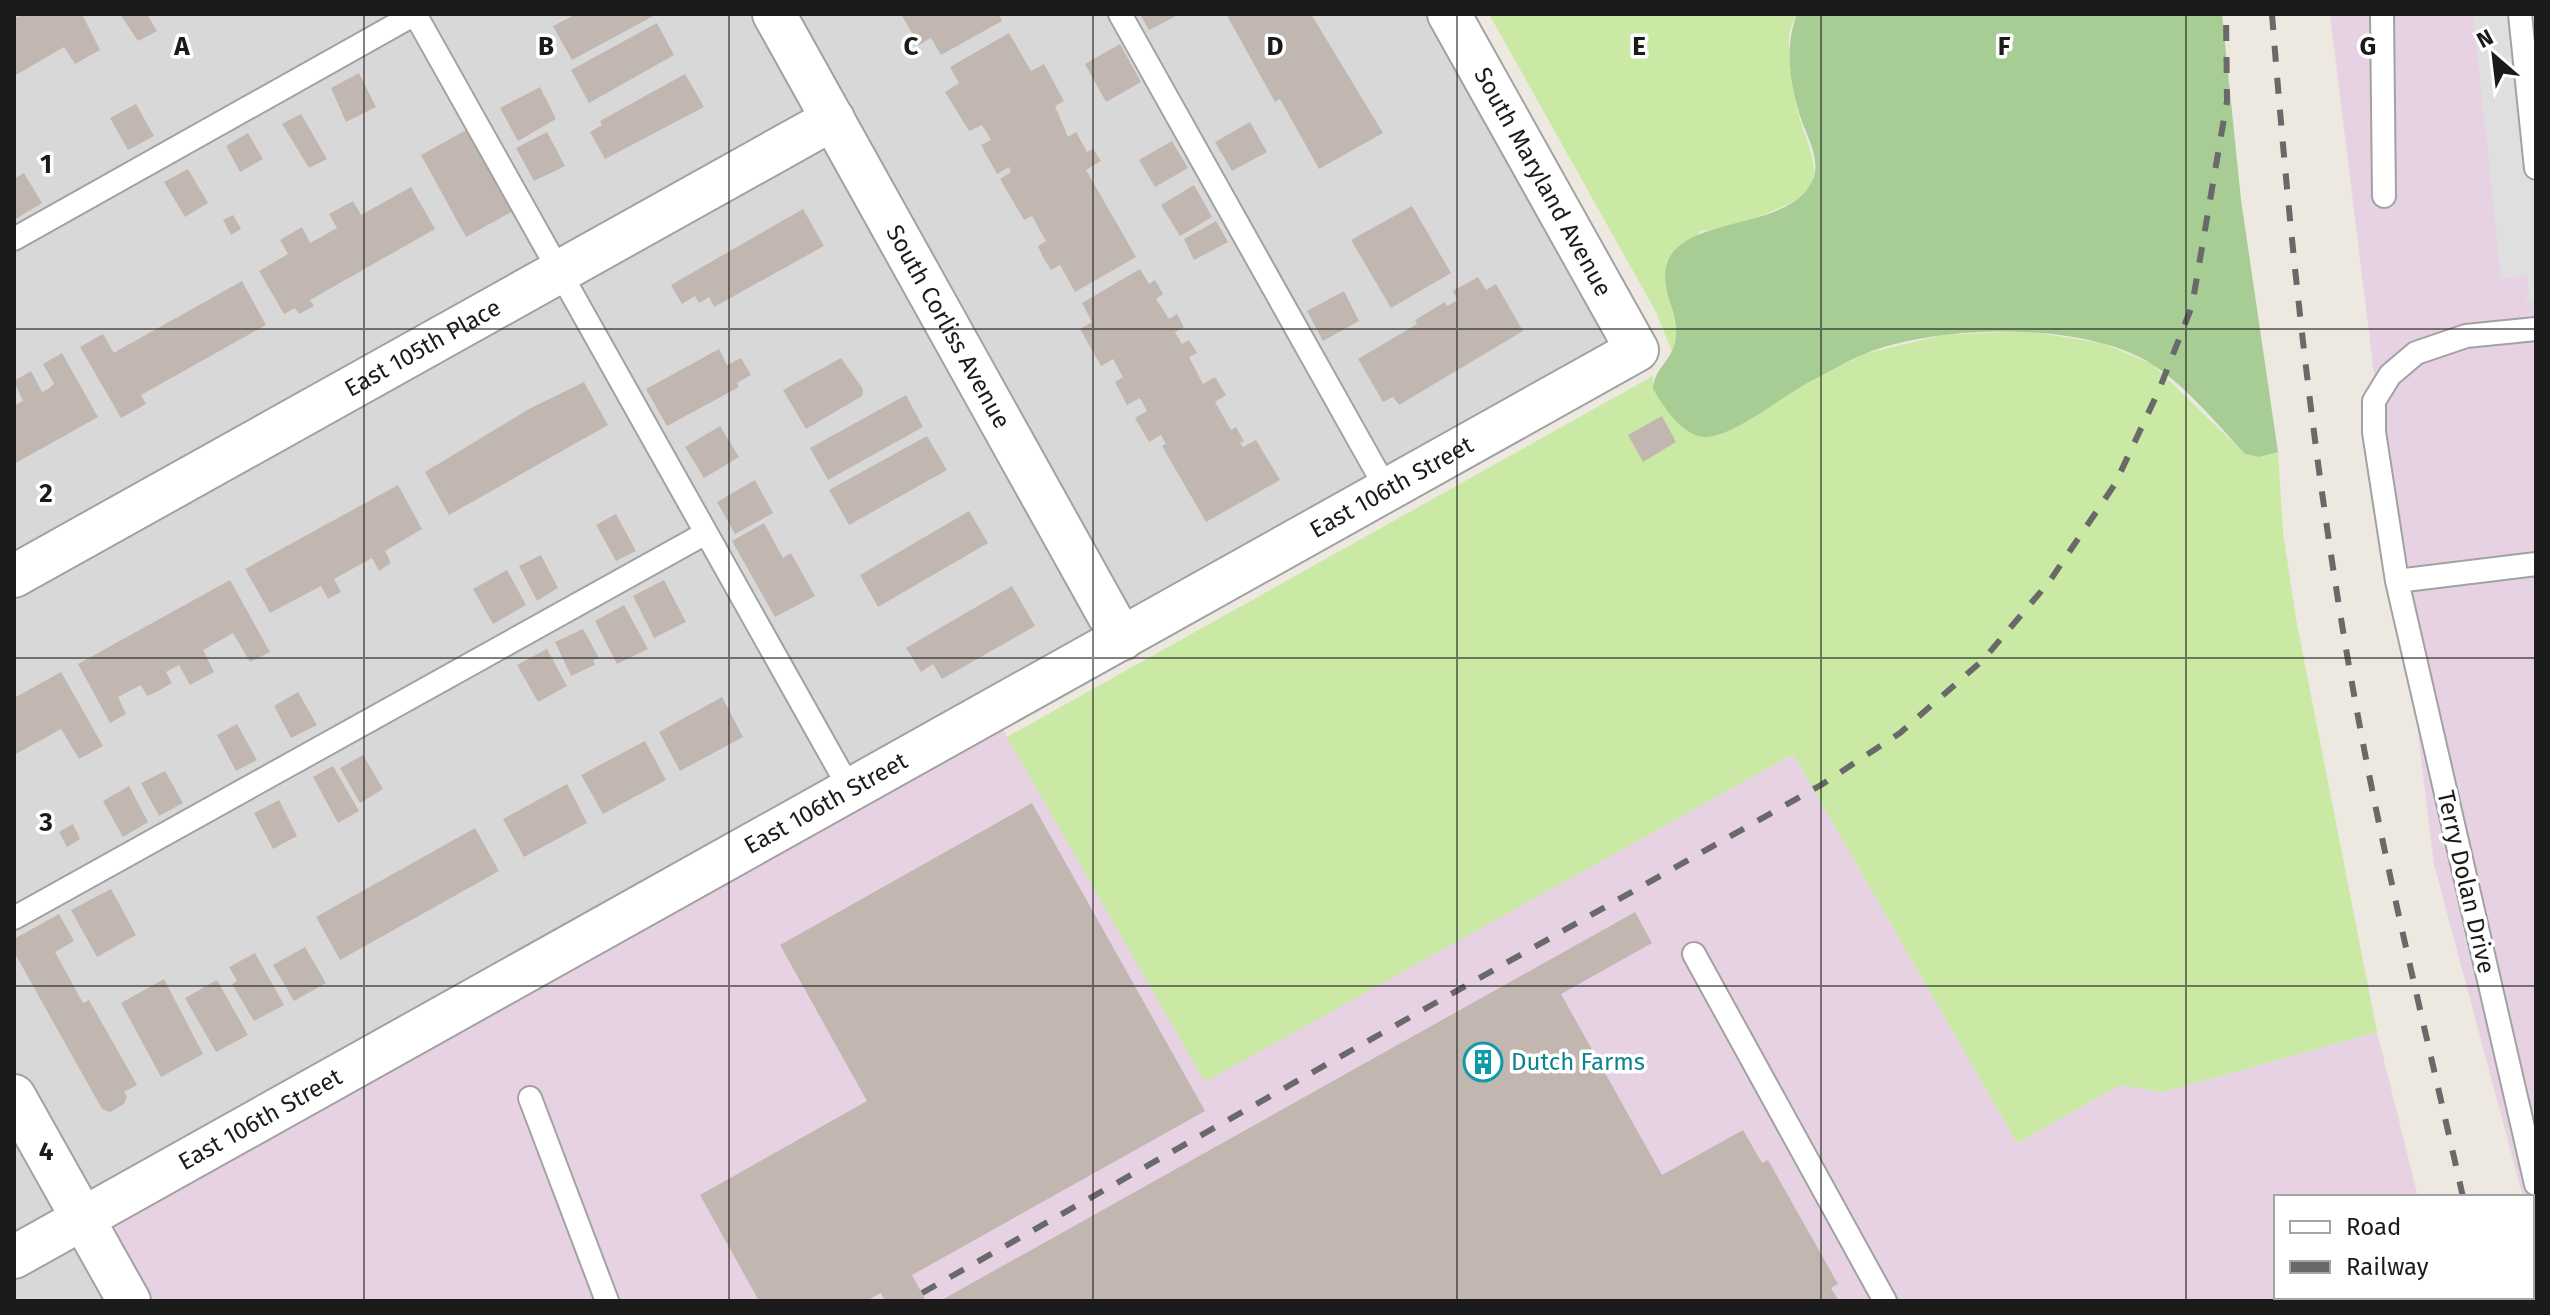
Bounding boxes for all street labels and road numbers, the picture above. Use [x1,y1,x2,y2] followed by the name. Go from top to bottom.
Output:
[1468,63,1618,301] street label: South Maryland Avenue
[880,220,1016,433] street label: South Corliss Avenue
[340,293,506,403] street label: East 105th Place
[1305,430,1478,544] street label: East 106th Street
[739,746,913,860] street label: East 106th Street
[2431,788,2501,976] street label: Terry Dolan Drive
[174,1063,347,1176] street label: East 106th Street

